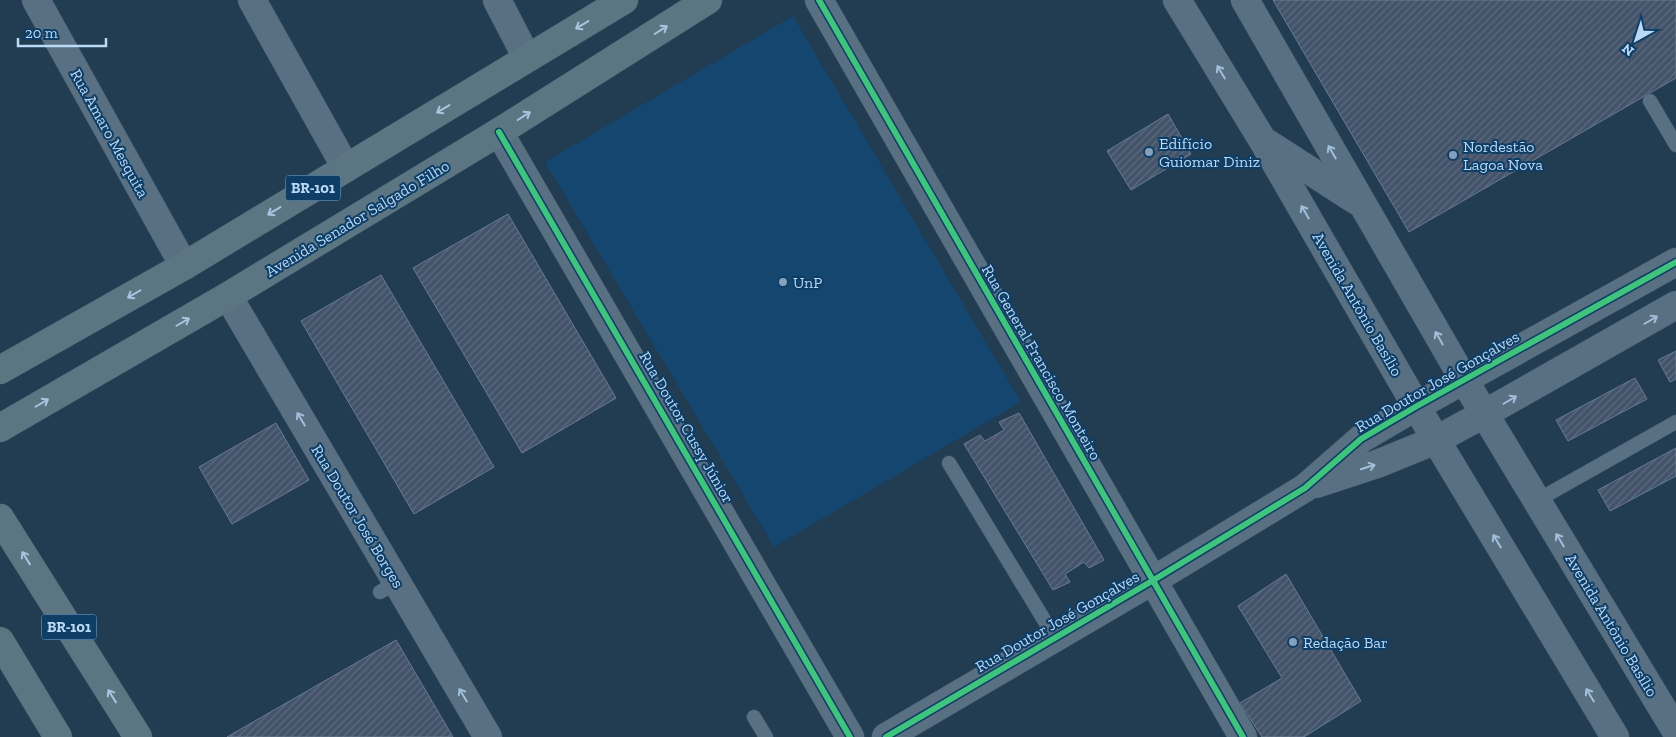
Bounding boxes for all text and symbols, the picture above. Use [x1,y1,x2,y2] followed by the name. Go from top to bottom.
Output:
[18,15,105,47] scale bar
[1611,15,1661,65] north arrow
[575,20,590,30] one-way arrow
[25,24,58,42] text: 20 m
[654,24,668,34] one-way arrow
[1618,40,1638,60] text: N
[66,66,153,201] street label: Rua Amaro Mesquita
[1216,66,1226,80] one-way arrow
[437,104,451,114] one-way arrow
[516,111,530,121] one-way arrow
[1159,134,1260,171] place label: Edifício Guiomar Diniz
[1463,137,1543,174] place label: Nordestão Lagoa Nova
[1326,145,1336,159] one-way arrow
[1143,146,1155,158] marker: Edifício Guiomar Diniz
[1447,149,1459,161] marker: Nordestão Lagoa Nova
[262,156,453,281] street label: Avenida Senador Salgado Filho
[286,176,340,200] road number: BR-101
[1299,205,1309,219] one-way arrow
[268,207,282,217] one-way arrow
[1309,229,1407,380] street label: Avenida Antônio Basílio
[978,261,1105,463] street label: Rua General Francisco Monteiro
[793,273,822,292] place label: UnP
[777,276,789,288] marker: UnP
[128,290,142,300] one-way arrow
[1643,314,1657,324] one-way arrow
[175,317,190,327] one-way arrow
[1352,327,1522,436] street label: Rua Doutor José Gonçalves
[1434,330,1444,345] one-way arrow
[635,348,738,507] street label: Rua Doutor Cussy Júnior
[1502,395,1517,405] one-way arrow
[35,398,49,408] one-way arrow
[295,413,305,427] one-way arrow
[307,441,408,591] street label: Rua Doutor José Borges
[1359,462,1375,471] one-way arrow
[1555,533,1565,547] one-way arrow
[1492,535,1502,549] one-way arrow
[1561,550,1662,700] street label: Avenida Antônio Basílio
[20,552,30,566] one-way arrow
[972,567,1142,676] street label: Rua Doutor José Gonçalves
[42,614,96,640] road number: BR-101
[1303,633,1388,652] place label: Redação Bar
[1287,636,1299,648] marker: Redação Bar
[458,688,468,703] one-way arrow
[107,689,117,703] one-way arrow
[1585,689,1595,703] one-way arrow

